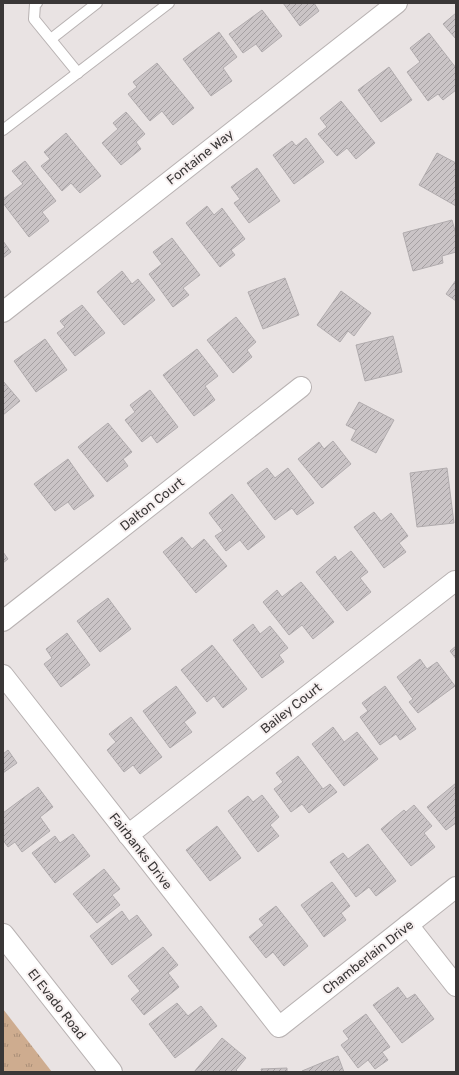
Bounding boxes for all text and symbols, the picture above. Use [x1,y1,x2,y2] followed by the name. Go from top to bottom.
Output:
[164,126,236,188] street label: Fontaine Way
[117,474,187,534] street label: Dalton Court
[258,680,324,736] street label: Bailey Court
[106,810,176,892] street label: Fairbanks Drive
[320,917,416,997] street label: Chamberlain Drive
[25,966,89,1042] street label: El Evado Road

